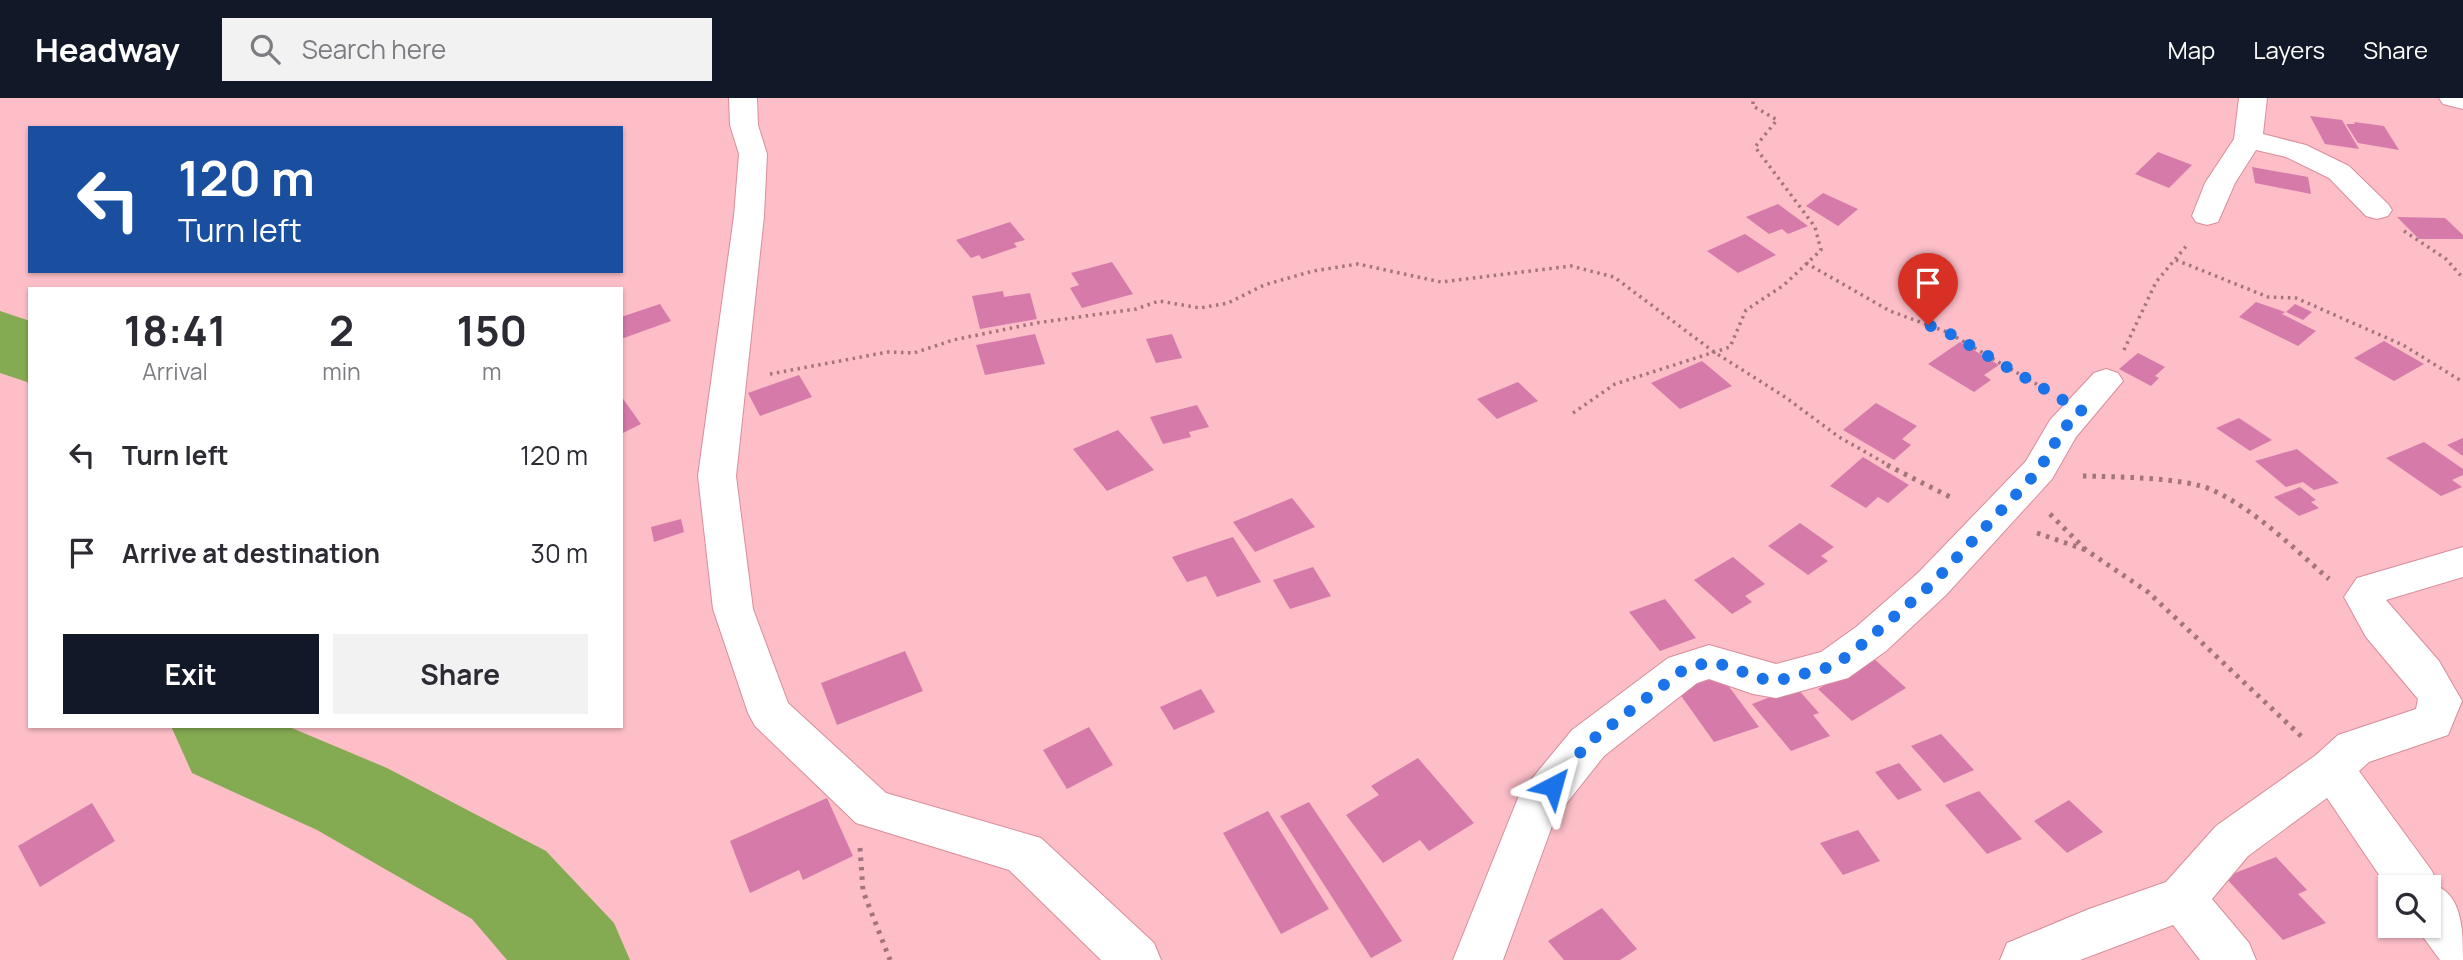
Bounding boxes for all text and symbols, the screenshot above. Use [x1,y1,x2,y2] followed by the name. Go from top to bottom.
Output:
[222,18,712,81] search box
[35,27,180,72] text: Headway
[246,30,284,68] icon: search
[302,31,446,67] text: Search here
[2168,33,2215,66] text: Map
[2253,33,2325,66] text: Layers
[2363,33,2428,66] text: Share
[178,144,315,211] text: 120 m
[63,154,154,245] icon: left
[178,208,302,252] text: Turn left
[1898,253,1958,325] pin
[1909,264,1947,302] icon: arrive
[124,301,226,359] text: 18:41
[329,301,354,359] text: 2
[457,301,527,359] text: 150
[142,355,208,387] text: Arrival
[322,355,361,387] text: min
[482,355,502,387] text: m
[63,436,101,474] icon: left
[122,437,229,473] text: Turn left
[520,437,588,473] text: 120 m
[63,534,101,572] icon: arrive
[122,535,380,571] text: Arrive at destination
[531,535,588,571] text: 30 m
[63,634,319,714] button: Exit
[333,634,588,714] button: Share
[1516,749,1590,823] position arrow
[2378,875,2441,938] map controls
[2378,875,2441,938] button: search

